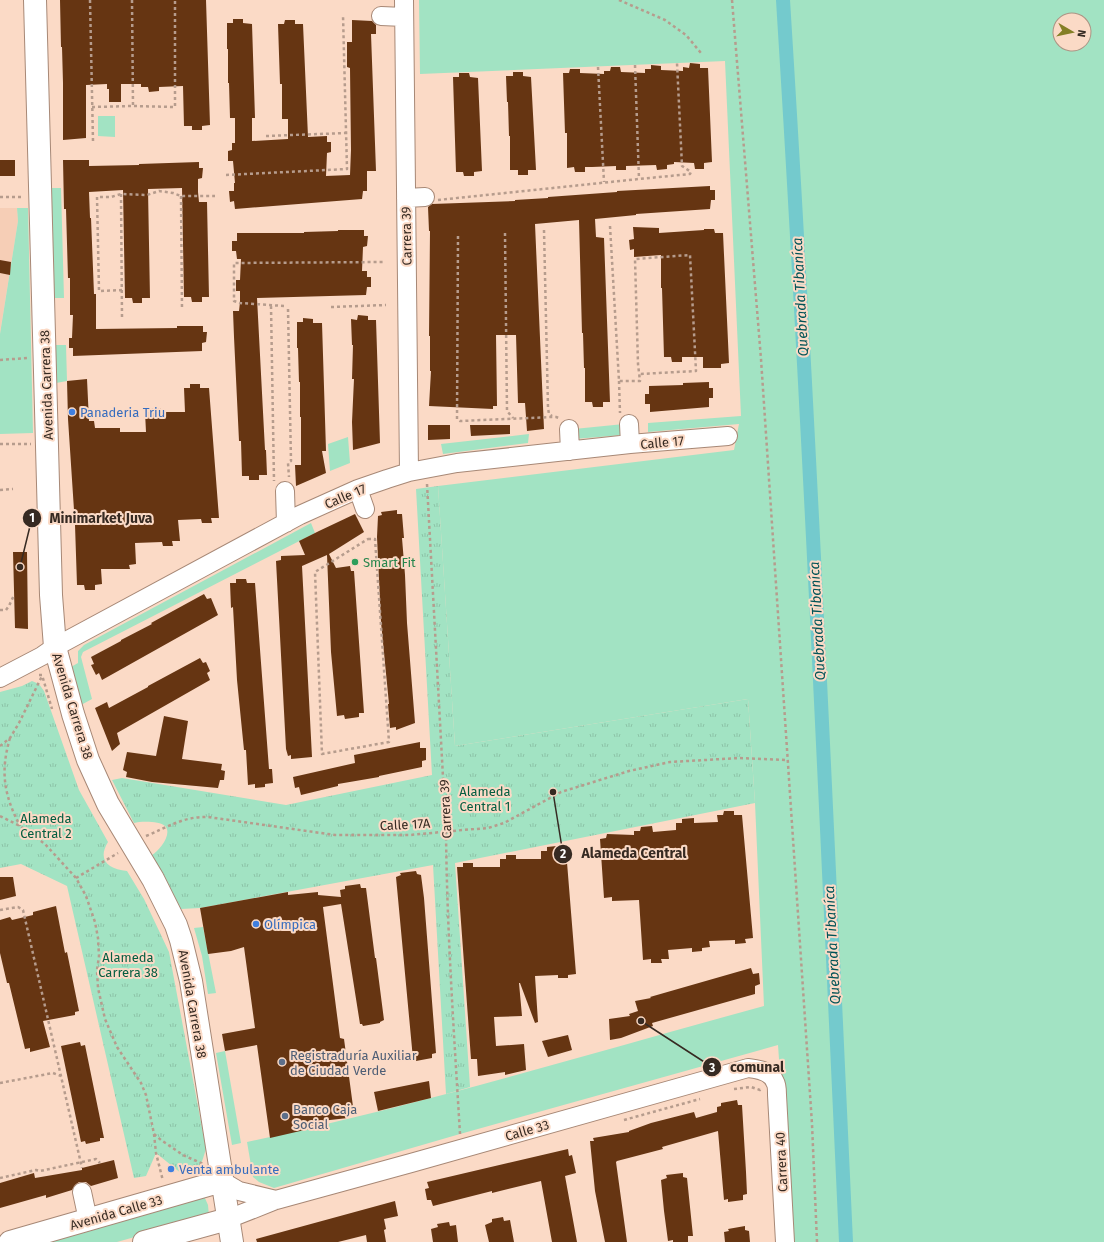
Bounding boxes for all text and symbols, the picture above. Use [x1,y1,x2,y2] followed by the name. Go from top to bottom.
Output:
[1052,12,1092,52] north arrow
[1074,29,1088,38] text: N
[398,206,415,266] street label: Carrera 39
[789,237,812,357] water label: Quebrada Tibaníca
[37,330,56,440] street label: Avenida Carrera 38
[80,405,165,420] place label: Panaderia Triu
[67,407,77,417] marker: Panaderia Triu
[640,433,685,452] street label: Calle 17
[322,481,368,512] street label: Calle 17
[22,505,161,531] callout: Minimarket Juva
[49,510,153,527] text: Minimarket Juva
[29,511,35,525] text: 1
[363,555,416,570] place label: Smart Fit
[350,557,360,567] marker: Smart Fit
[806,561,829,681] water label: Quebrada Tibaníca
[49,651,96,761] street label: Avenida Carrera 38
[436,779,455,839] street label: Carrera 39
[459,784,511,814] park label: Alameda Central 1
[20,811,72,841] park label: Alameda Central 2
[379,816,431,833] street label: Calle 17A
[553,841,694,867] callout: Alameda Central
[581,845,687,862] text: Alameda Central
[560,847,566,861] text: 2
[821,885,844,1005] water label: Quebrada Tibaníca
[264,917,316,932] place label: Olímpica
[251,919,261,929] marker: Olímpica
[176,949,209,1060] street label: Avenida Carrera 38
[98,950,158,980] park label: Alameda Carrera 38
[290,1048,417,1078] place label: Registraduría Auxiliar de Ciudad Verde
[702,1054,792,1080] callout: comunal
[277,1057,287,1067] marker: Registraduría Auxiliar de Ciudad Verde
[730,1059,785,1076] text: comunal
[708,1061,715,1075] text: 3
[293,1102,357,1132] place label: Banco Caja Social
[280,1111,290,1121] marker: Banco Caja Social
[503,1117,551,1144] street label: Calle 33
[772,1132,791,1192] street label: Carrera 40
[179,1162,279,1177] place label: Venta ambulante
[166,1164,176,1174] marker: Venta ambulante
[68,1192,164,1233] street label: Avenida Calle 33

